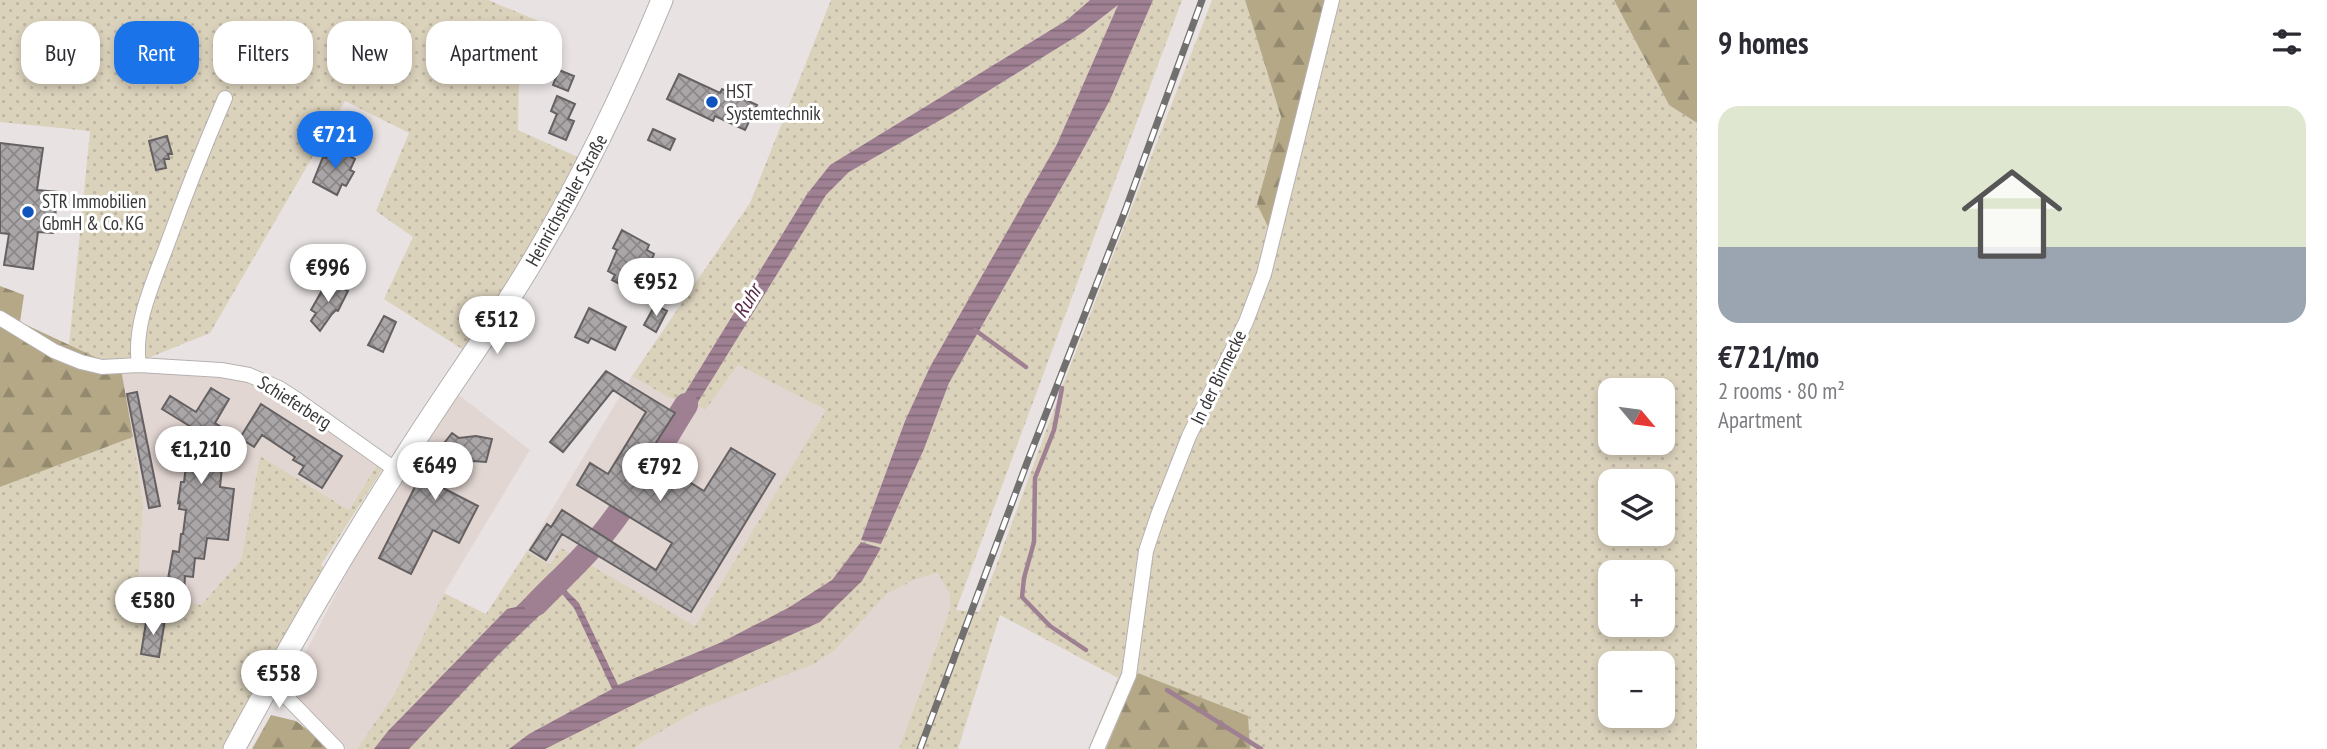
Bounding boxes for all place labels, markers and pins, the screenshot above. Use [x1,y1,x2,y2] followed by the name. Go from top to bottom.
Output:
[726,79,821,125] place label: HST Systemtechnik
[704,94,720,110] marker: HST Systemtechnik
[294,111,376,171] pin: €721
[42,189,146,235] place label: STR Immobilien GbmH & Co. KG
[20,204,36,220] marker: STR Immobilien GbmH & Co. KG
[287,244,369,304] pin: €996
[615,258,697,318] pin: €952
[456,296,538,356] pin: €512
[144,426,258,486] pin: €1,210
[394,442,476,502] pin: €649
[619,444,701,503] pin: €792
[112,578,194,637] pin: €580
[238,650,320,710] pin: €558

